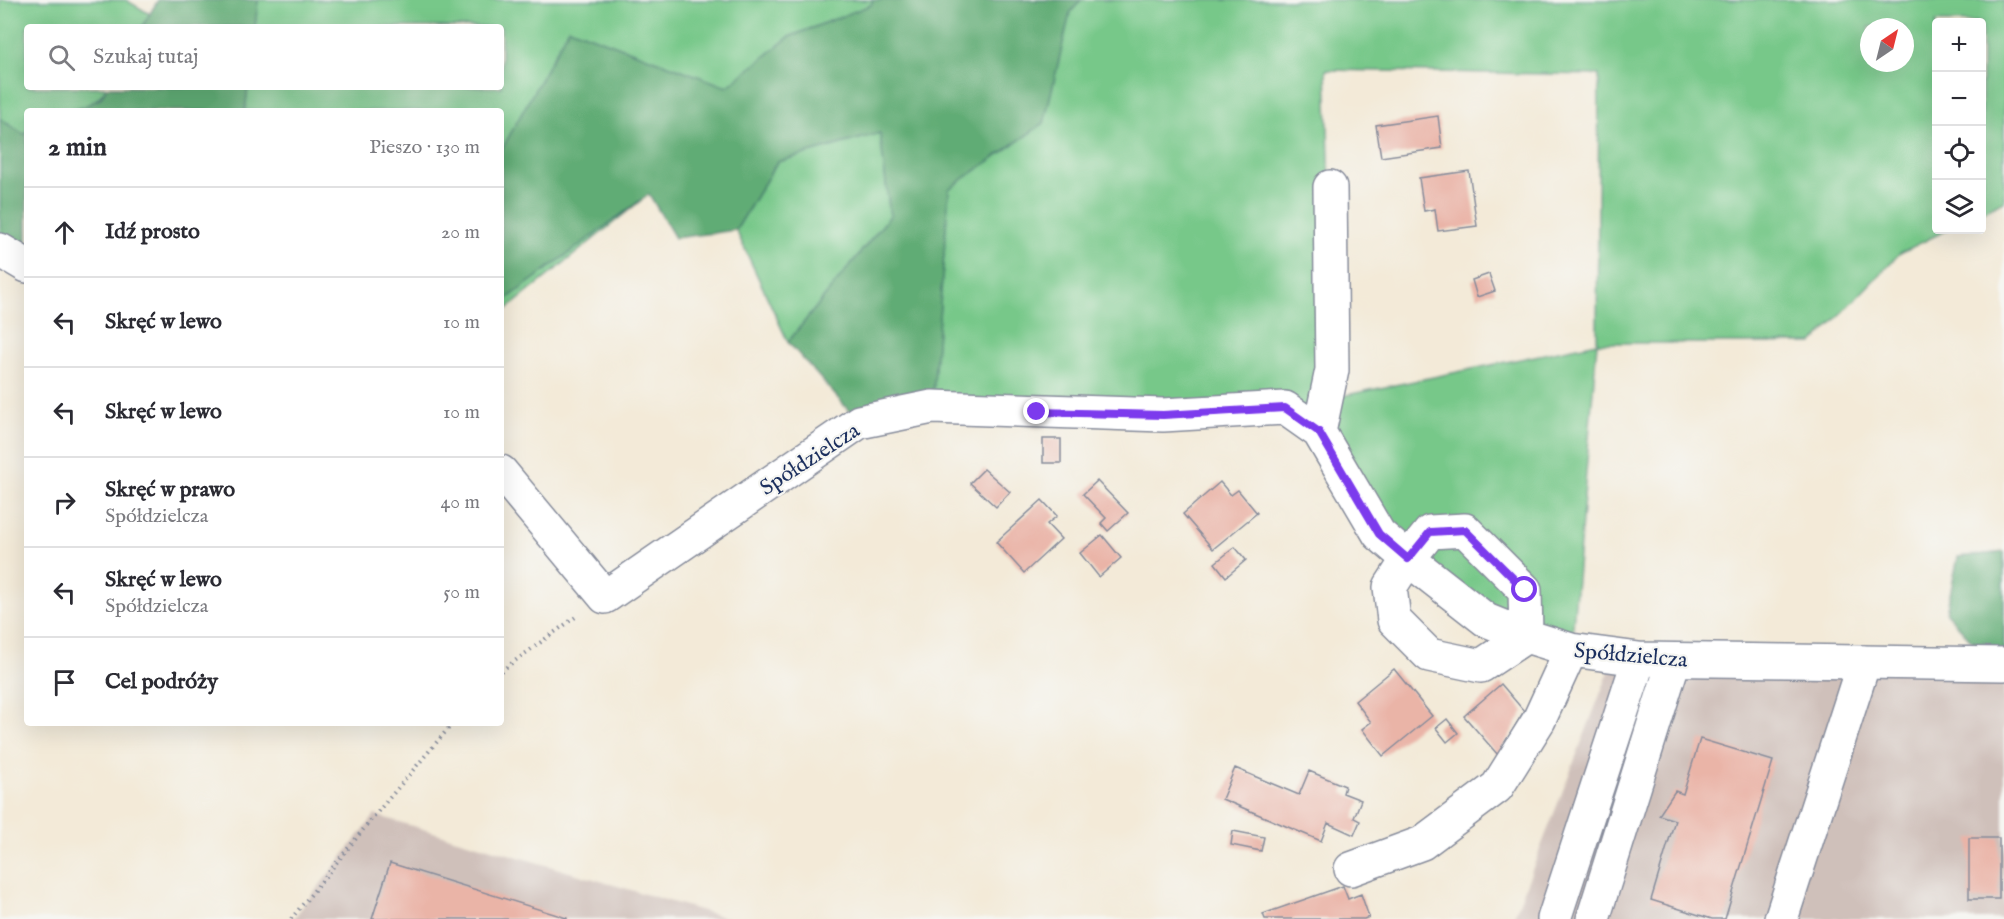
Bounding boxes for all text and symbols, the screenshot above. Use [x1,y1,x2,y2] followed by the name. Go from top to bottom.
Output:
[1860,18,1914,72] north arrow
[1932,18,1986,234] map controls
[1932,18,1986,72] button: +
[24,24,504,90] search box
[45,41,78,74] icon: search
[93,43,198,71] text: Szukaj tutaj
[1932,72,1986,126] button: −
[1932,126,1986,180] button: locate
[48,131,107,164] text: 2 min
[369,135,480,160] text: Pieszo · 130 m
[1932,180,1986,234] button: layers
[48,216,81,249] icon: ahead
[105,218,200,246] text: Idź prosto
[441,220,480,245] text: 20 m
[48,306,81,339] icon: left
[105,308,222,336] text: Skręć w lewo
[443,310,480,335] text: 10 m
[48,396,81,429] icon: left
[105,398,222,426] text: Skręć w lewo
[1023,398,1049,424] route end
[443,400,480,425] text: 10 m
[755,417,866,502] street label: Spółdzielcza
[105,476,235,504] text: Skręć w prawo
[48,486,81,519] icon: right
[441,490,480,515] text: 40 m
[105,504,208,529] text: Spółdzielcza
[105,566,222,594] text: Skręć w lewo
[48,576,81,609] icon: left
[1511,576,1537,602] route start
[443,580,480,605] text: 50 m
[105,594,208,619] text: Spółdzielcza
[1573,637,1689,675] street label: Spółdzielcza
[48,666,81,699] icon: arrive
[105,668,218,696] text: Cel podróży

